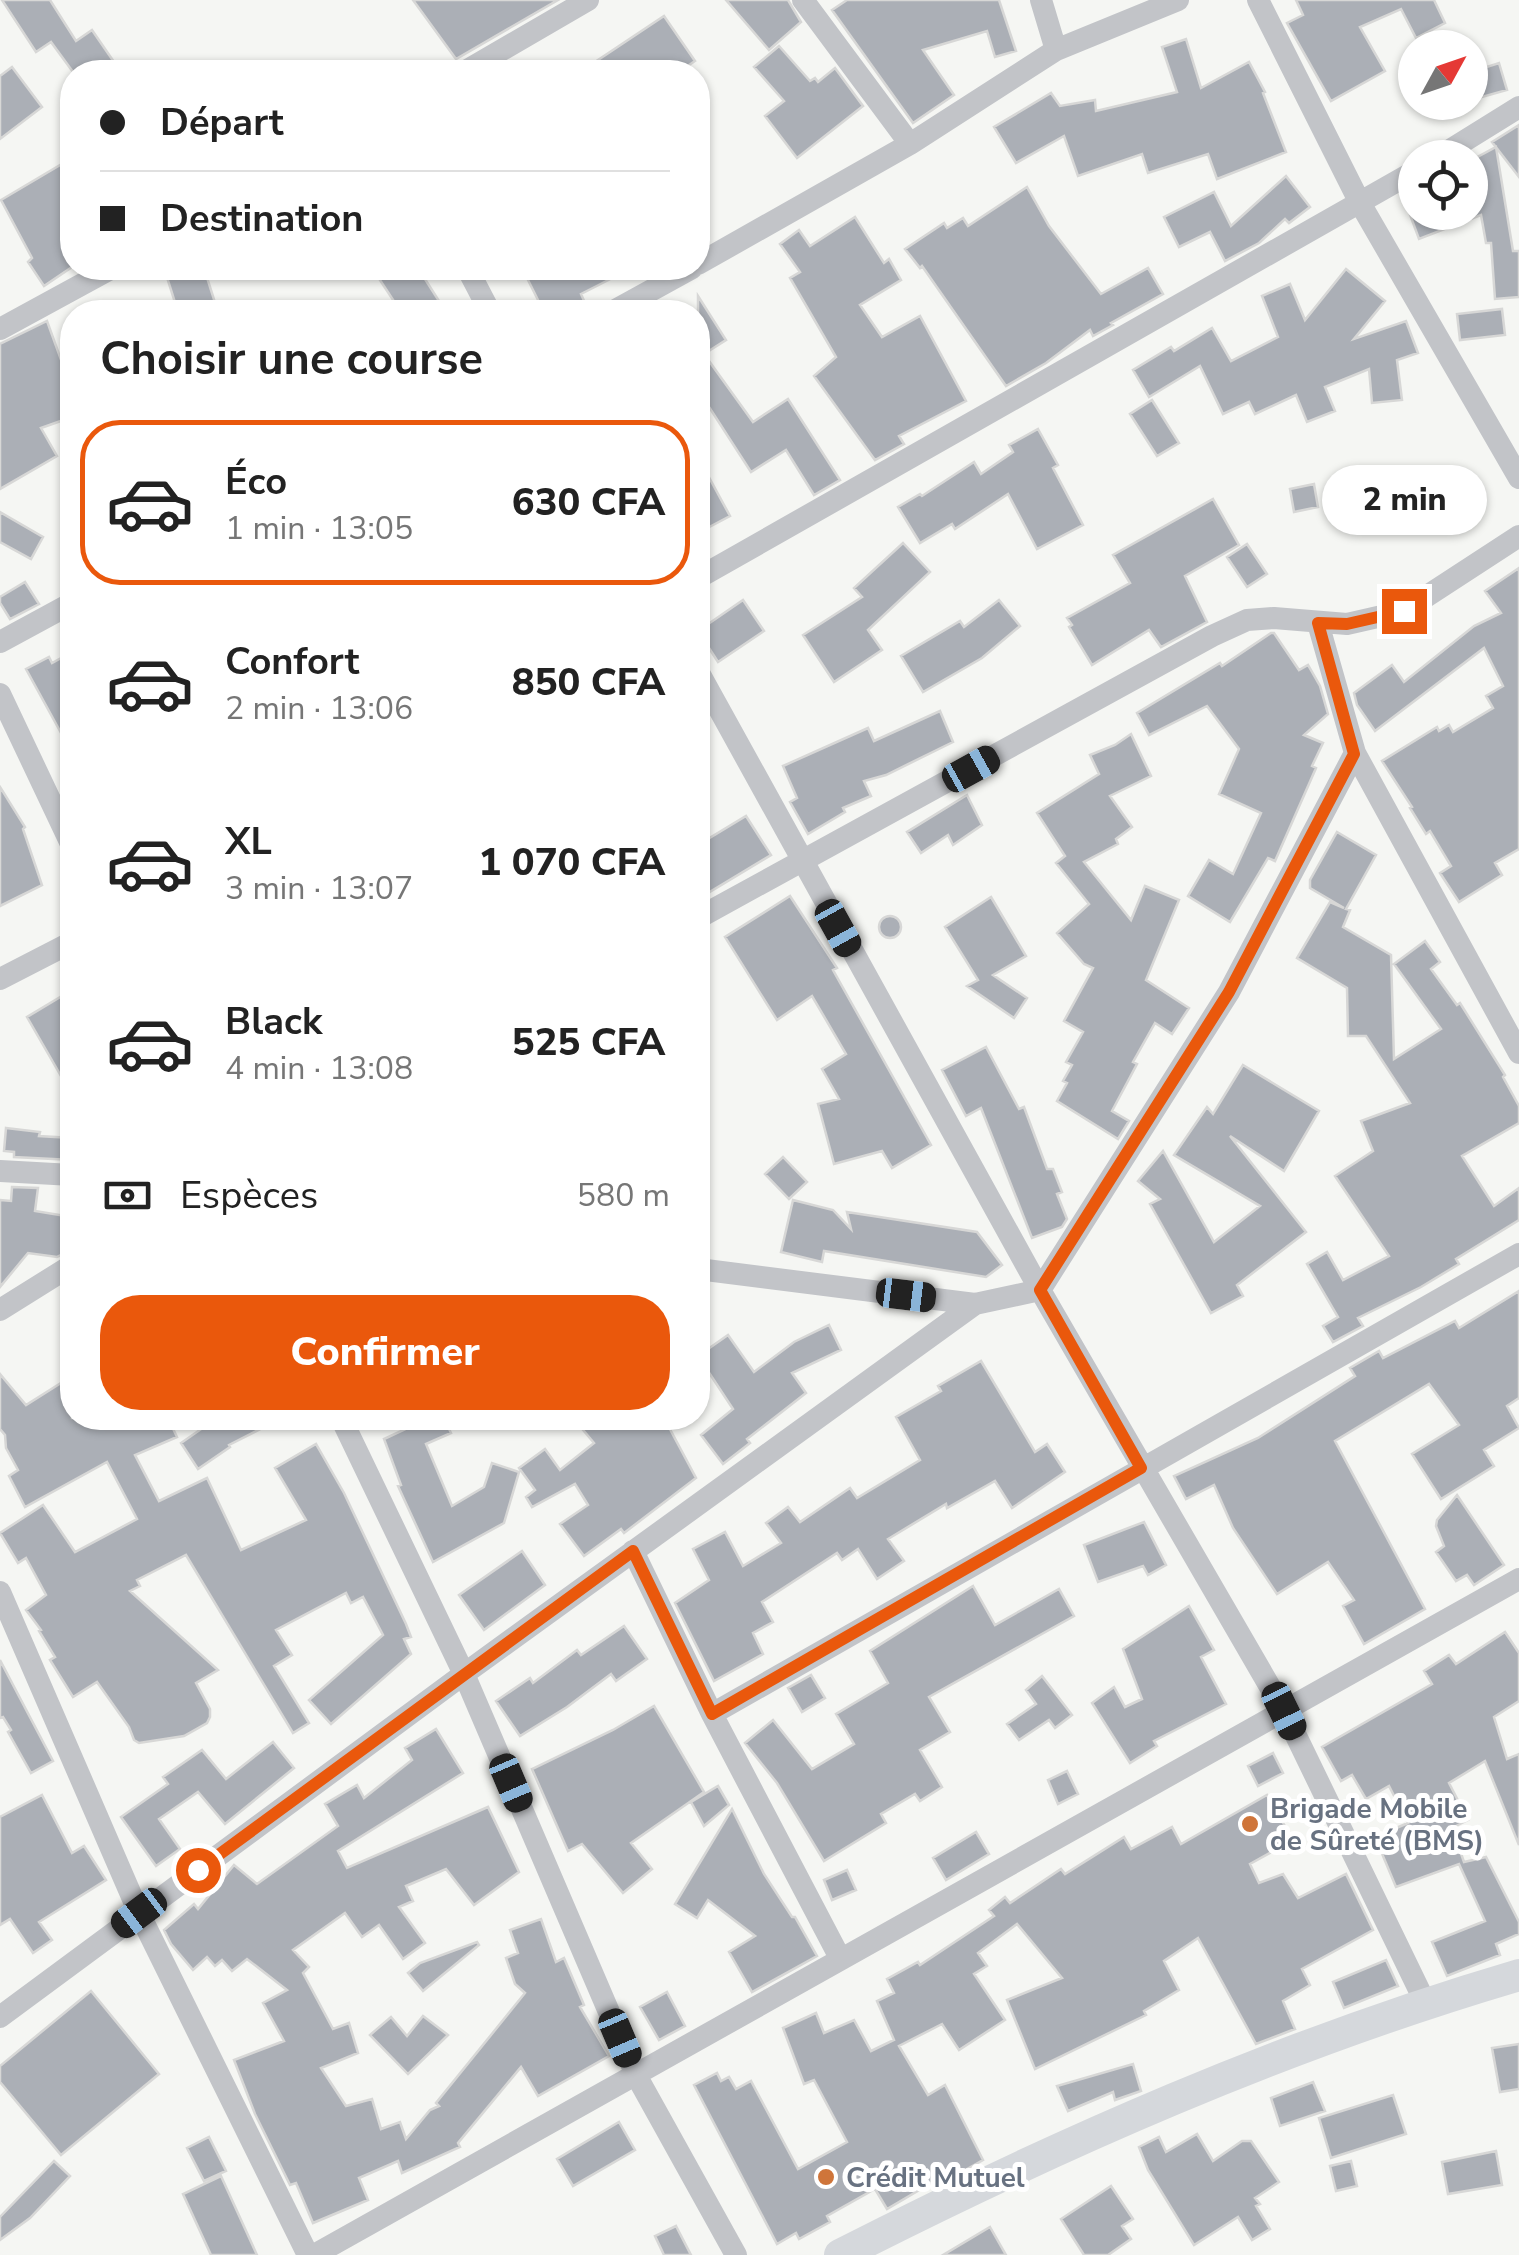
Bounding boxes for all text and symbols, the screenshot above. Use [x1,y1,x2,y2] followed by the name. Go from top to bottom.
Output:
[1398,30,1488,120] north arrow
[1398,30,1488,230] map controls
[160,97,284,148] text: Départ
[1398,140,1488,230] button: locate
[160,193,364,244] text: Destination
[100,329,483,390] text: Choisir une course
[225,456,287,507] text: Éco
[105,458,195,548] icon: car
[1322,466,1486,536] callout: 2 min
[512,477,665,528] text: 630 CFA
[1362,478,1447,521] text: 2 min
[225,507,413,550] text: 1 min · 13:05
[1382,589,1427,634] route end
[225,636,359,687] text: Confort
[105,638,195,728] icon: car
[512,657,665,708] text: 850 CFA
[225,687,413,730] text: 2 min · 13:06
[937,741,1005,797] car
[225,816,272,867] text: XL
[105,818,195,908] icon: car
[478,837,665,888] text: 1 070 CFA
[225,867,413,910] text: 3 min · 13:07
[810,894,866,962] car
[225,996,322,1047] text: Black
[105,998,195,1088] icon: car
[512,1017,665,1068] text: 525 CFA
[225,1047,413,1090] text: 4 min · 13:08
[100,1168,155,1223] icon: cash
[180,1170,318,1221] text: Espèces
[577,1174,670,1217] text: 580 m
[874,1276,938,1314] car
[100,1295,670,1410] button: Confirmer
[1257,1677,1311,1745] car
[485,1750,537,1816] car
[1270,1790,1484,1860] place label: Brigade Mobile de Sûreté (BMS)
[1239,1813,1261,1835] marker: Brigade Mobile de Sûreté (BMS)
[176,1848,221,1893] route start
[106,1883,172,1943] car
[594,2005,646,2071] car
[846,2159,1025,2197] place label: Crédit Mutuel
[815,2166,837,2188] marker: Crédit Mutuel

